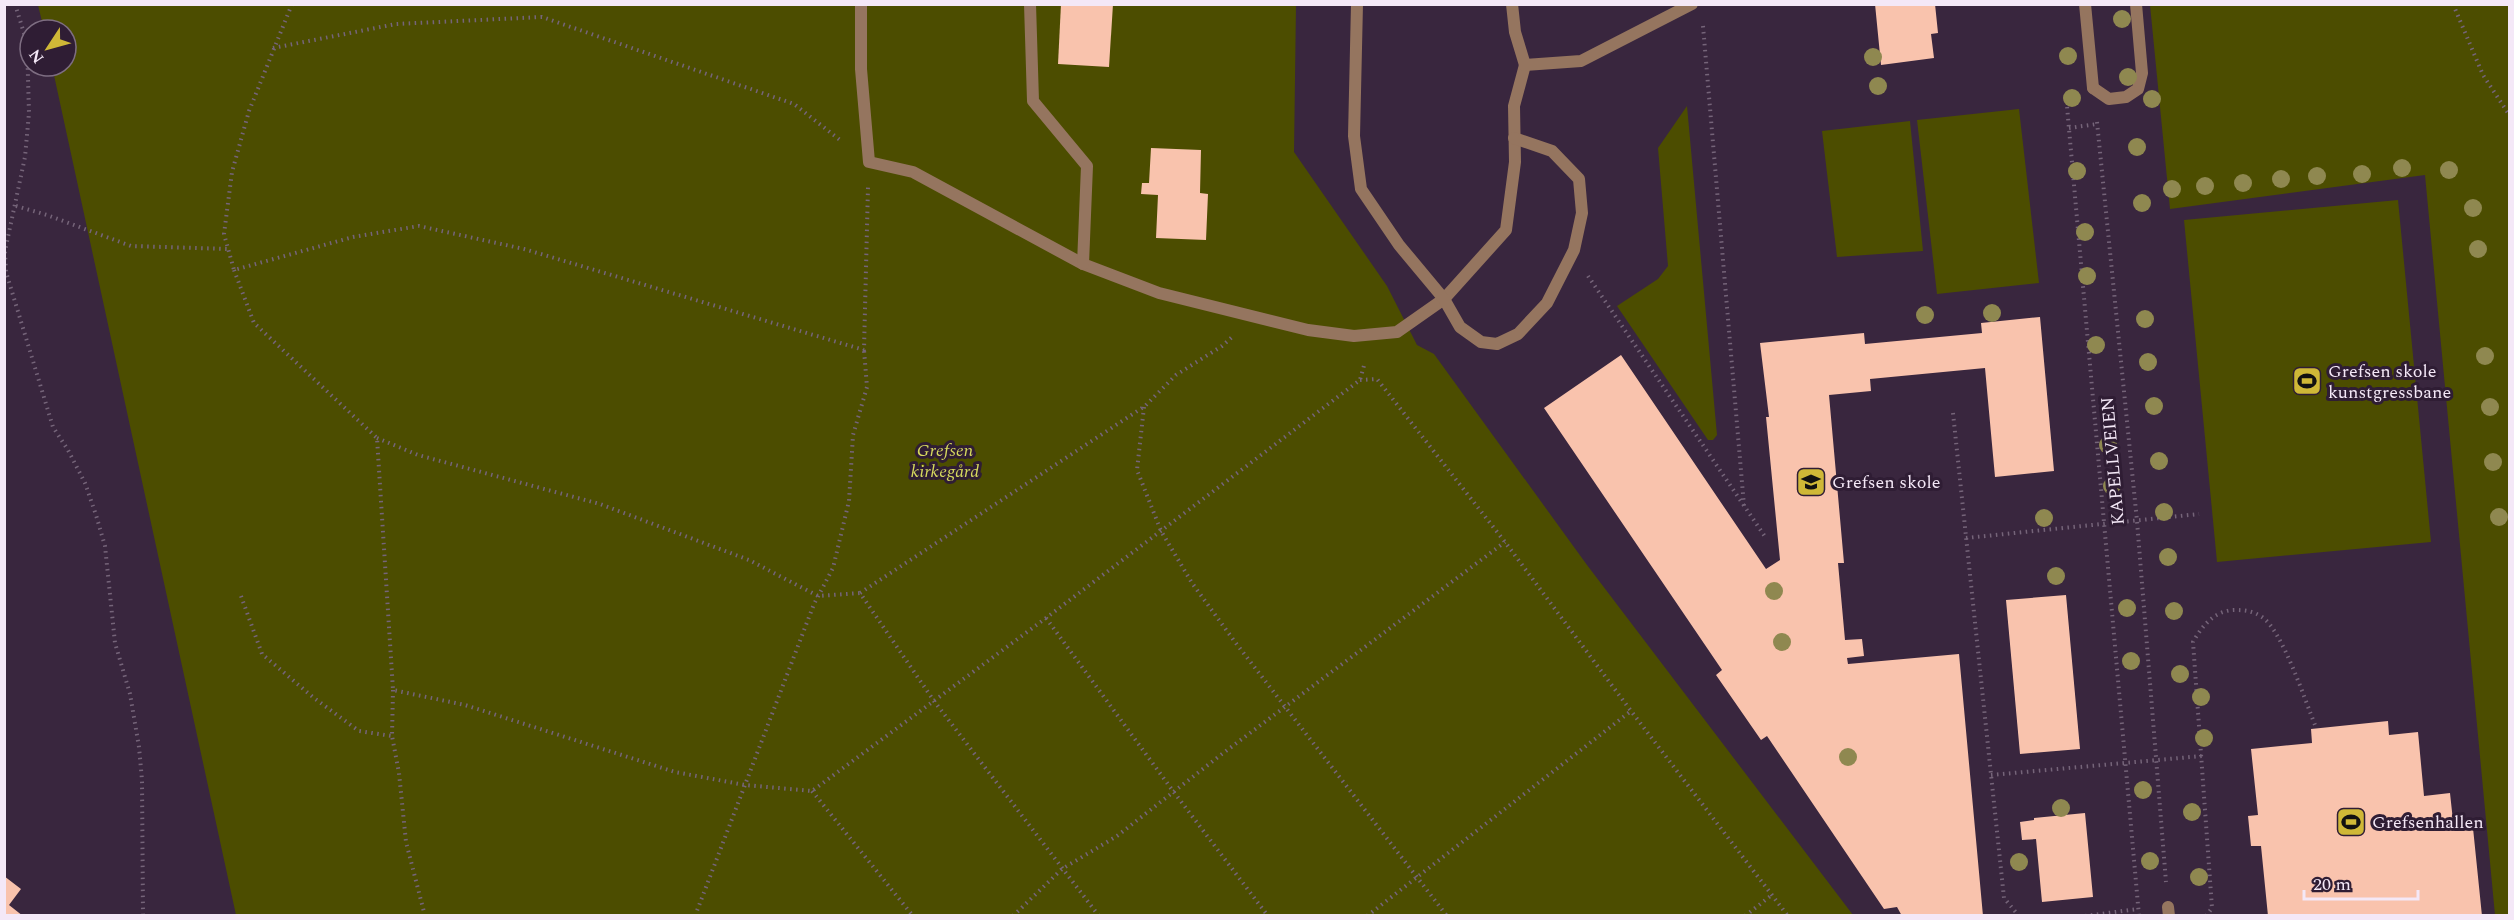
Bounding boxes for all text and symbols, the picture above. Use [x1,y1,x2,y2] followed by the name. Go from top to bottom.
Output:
[18,18,78,78] north arrow
[23,44,50,69] text: N
[2328,358,2451,406] place label: Grefsen skole kunstgressbane
[2291,365,2323,397] sports icon: Grefsen skole kunstgressbane
[2094,396,2132,526] street label: KAPELLVEIEN
[911,437,979,485] park label: Grefsen kirkegård
[1795,466,1827,498] school or university icon: Grefsen skole
[1832,469,1941,496] place label: Grefsen skole
[2335,806,2367,838] sports icon: Grefsenhallen
[2372,809,2484,836] place label: Grefsenhallen
[2304,863,2418,901] scale bar
[2313,871,2351,898] text: 20 m

